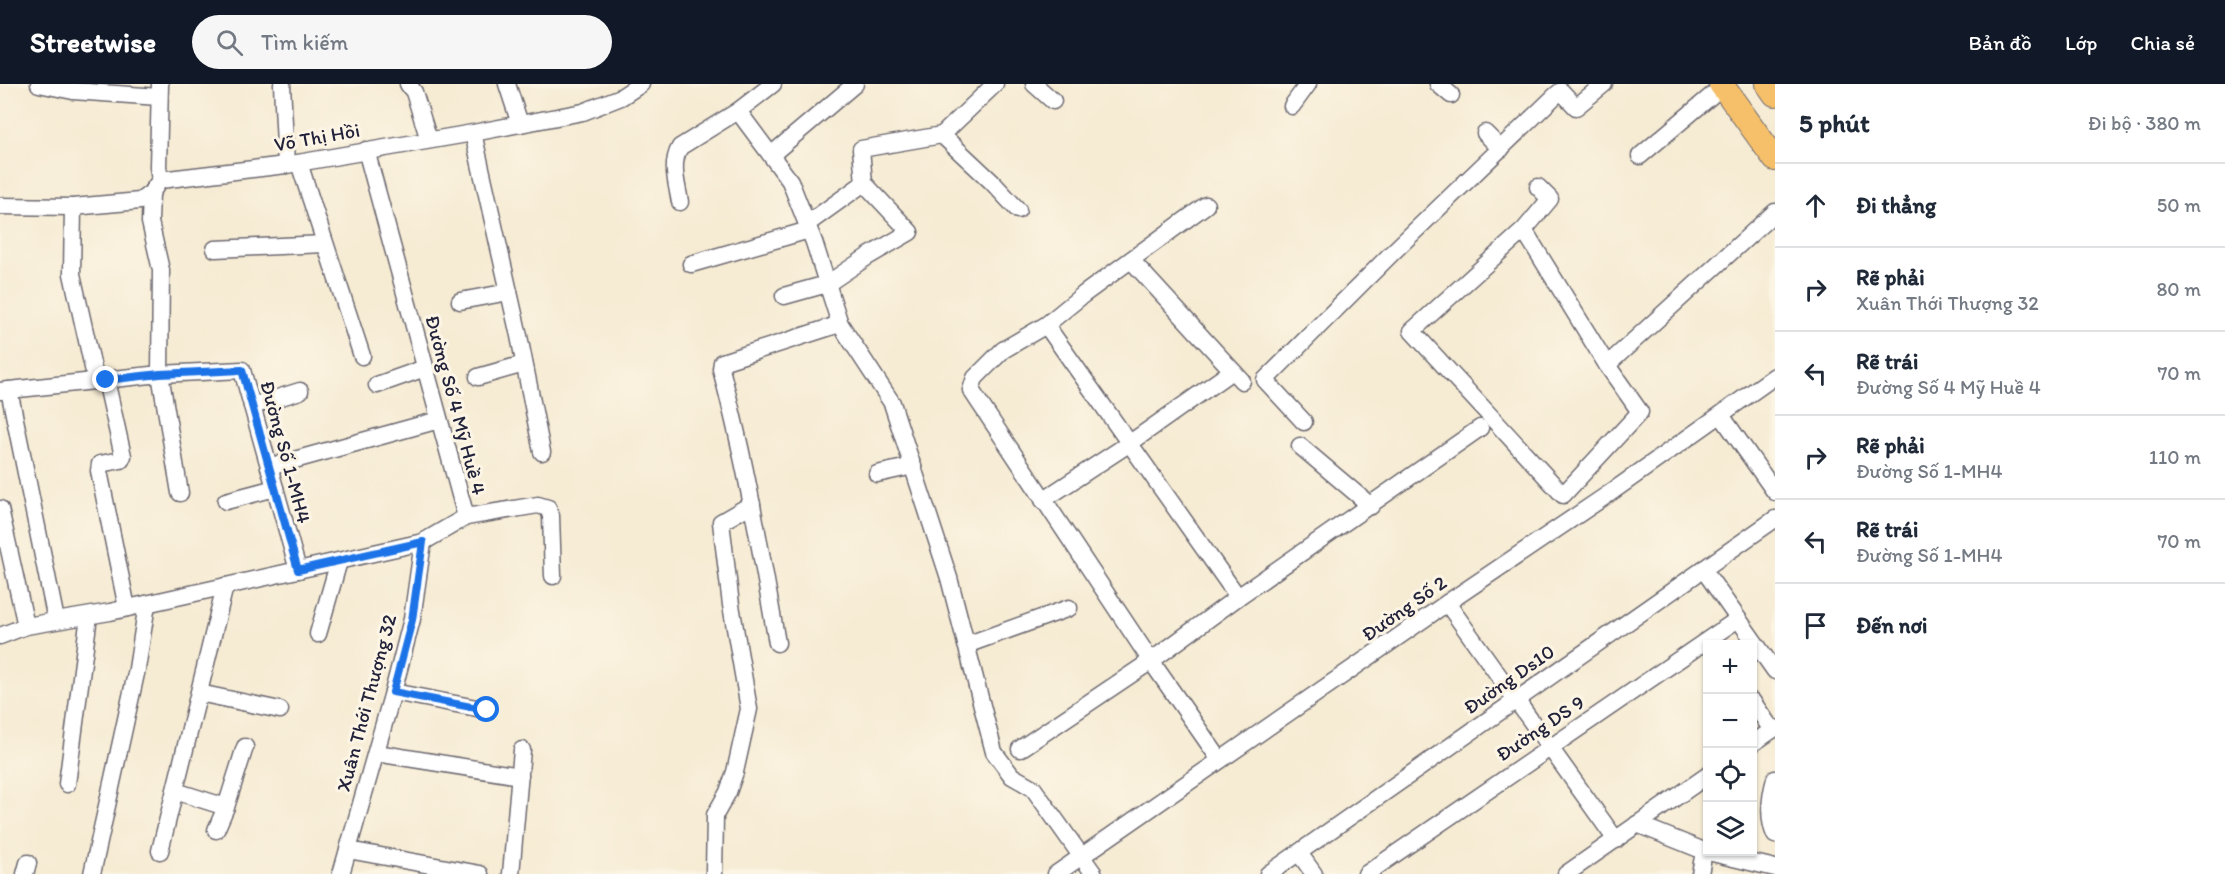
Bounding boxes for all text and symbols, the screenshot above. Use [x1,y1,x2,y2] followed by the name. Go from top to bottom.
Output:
[192,15,612,69] search box
[30,25,156,59] text: Streetwise
[213,26,246,59] icon: search
[261,29,348,56] text: Tìm kiếm
[1968,30,2032,55] text: Bản đồ
[2065,30,2097,55] text: Lớp
[2130,30,2195,55] text: Chia sẻ
[1799,107,1870,139] text: 5 phút
[2088,111,2201,135] text: Đi bộ · 380 m
[272,118,362,156] street label: Võ Thị Hồi
[1799,189,1832,222] icon: ahead
[1856,192,1936,219] text: Đi thẳng
[2157,193,2201,217] text: 50 m
[1856,264,1925,291] text: Rẽ phải
[1799,273,1832,306] icon: right
[2156,277,2201,301] text: 80 m
[1856,291,2039,315] text: Xuân Thới Thượng 32
[421,313,491,497] street label: Đường Số 4 Mỹ Huề 4
[1856,348,1918,375] text: Rẽ trái
[1799,357,1832,390] icon: left
[2157,361,2201,385] text: 70 m
[92,366,118,392] route end
[1856,375,2041,399] text: Đường Số 4 Mỹ Huề 4
[255,378,317,526] street label: Đường Số 1-MH4
[1856,432,1925,459] text: Rẽ phải
[1799,441,1832,474] icon: right
[2149,445,2201,469] text: 110 m
[1856,459,2002,483] text: Đường Số 1-MH4
[1856,516,1918,543] text: Rẽ trái
[1799,525,1832,558] icon: left
[2157,529,2201,553] text: 70 m
[1856,543,2002,567] text: Đường Số 1-MH4
[1357,570,1451,646] street label: Đường Số 2
[1799,609,1832,642] icon: arrive
[331,611,401,794] street label: Xuân Thới Thượng 32
[1856,612,1928,639] text: Đến nơi
[1459,639,1559,719] street label: Đường Ds10
[1703,640,1757,856] map controls
[1703,640,1757,694] button: +
[1491,690,1589,766] street label: Đường DS 9
[1703,694,1757,748] button: −
[473,696,499,722] route start
[1703,748,1757,802] button: locate
[1703,802,1757,856] button: layers

